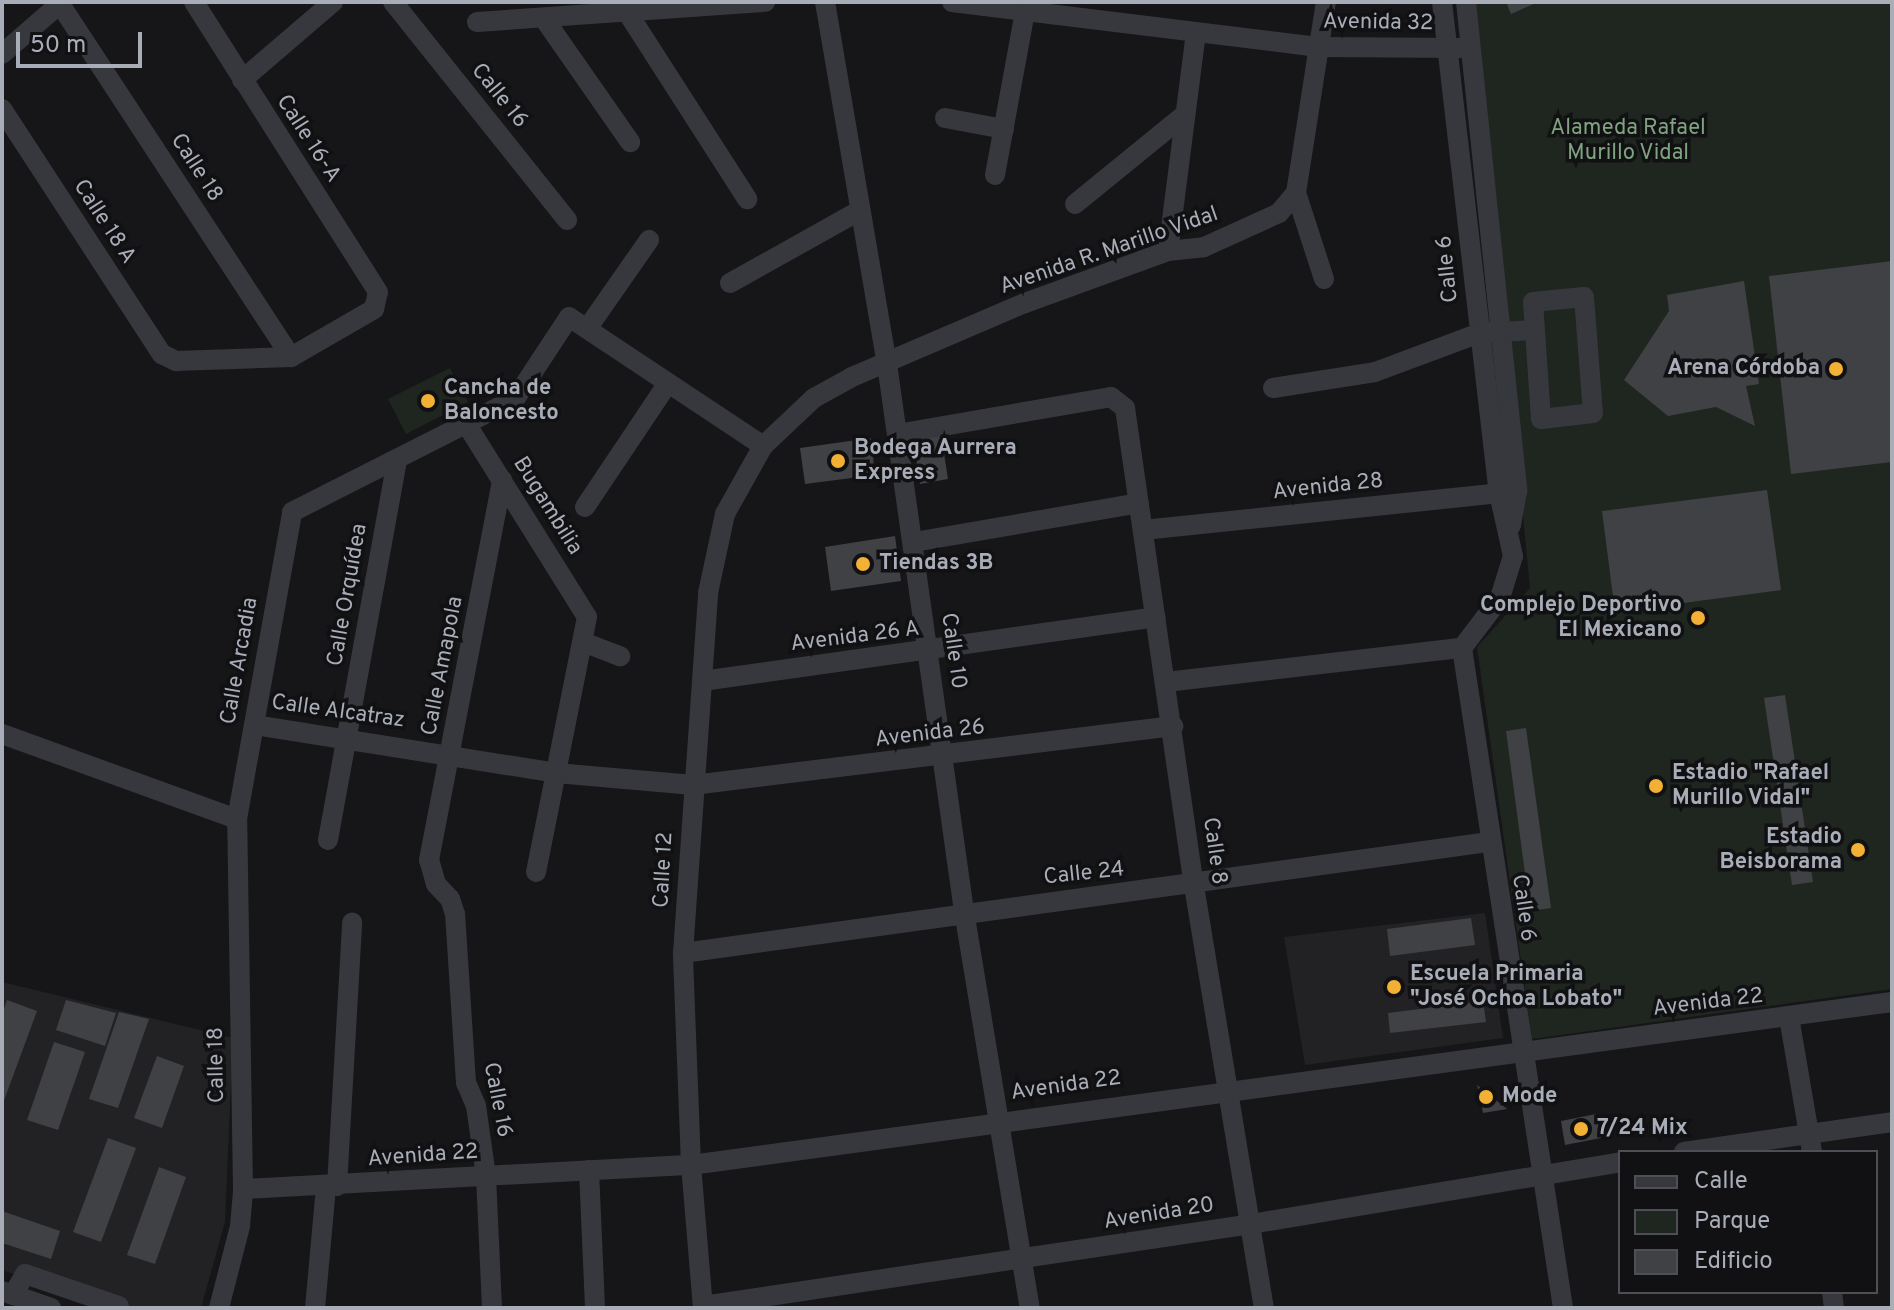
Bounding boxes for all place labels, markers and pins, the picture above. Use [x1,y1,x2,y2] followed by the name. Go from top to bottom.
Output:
[1667,356,1820,382] place label: Arena Córdoba
[1827,360,1845,378] marker: Arena Córdoba
[444,375,559,426] place label: Cancha de Baloncesto
[419,392,437,410] marker: Cancha de Baloncesto
[854,435,1018,486] place label: Bodega Aurrera Express
[829,452,847,470] marker: Bodega Aurrera Express
[879,551,993,577] place label: Tiendas 3B
[854,555,872,573] marker: Tiendas 3B
[1480,592,1682,644] place label: Complejo Deportivo El Mexicano
[1689,609,1707,627] marker: Complejo Deportivo El Mexicano
[1672,760,1829,812] place label: Estadio "Rafael Murillo Vidal"
[1647,777,1665,795] marker: Estadio "Rafael Murillo Vidal"
[1719,824,1842,876] place label: Estadio Beisborama
[1849,841,1867,859] marker: Estadio Beisborama
[1410,961,1622,1012] place label: Escuela Primaria "José Ochoa Lobato"
[1385,978,1403,996] marker: Escuela Primaria "José Ochoa Lobato"
[1502,1084,1557,1110] place label: Mode
[1477,1088,1495,1106] marker: Mode
[1597,1116,1688,1142] place label: 7/24 Mix
[1572,1120,1590,1138] marker: 7/24 Mix

